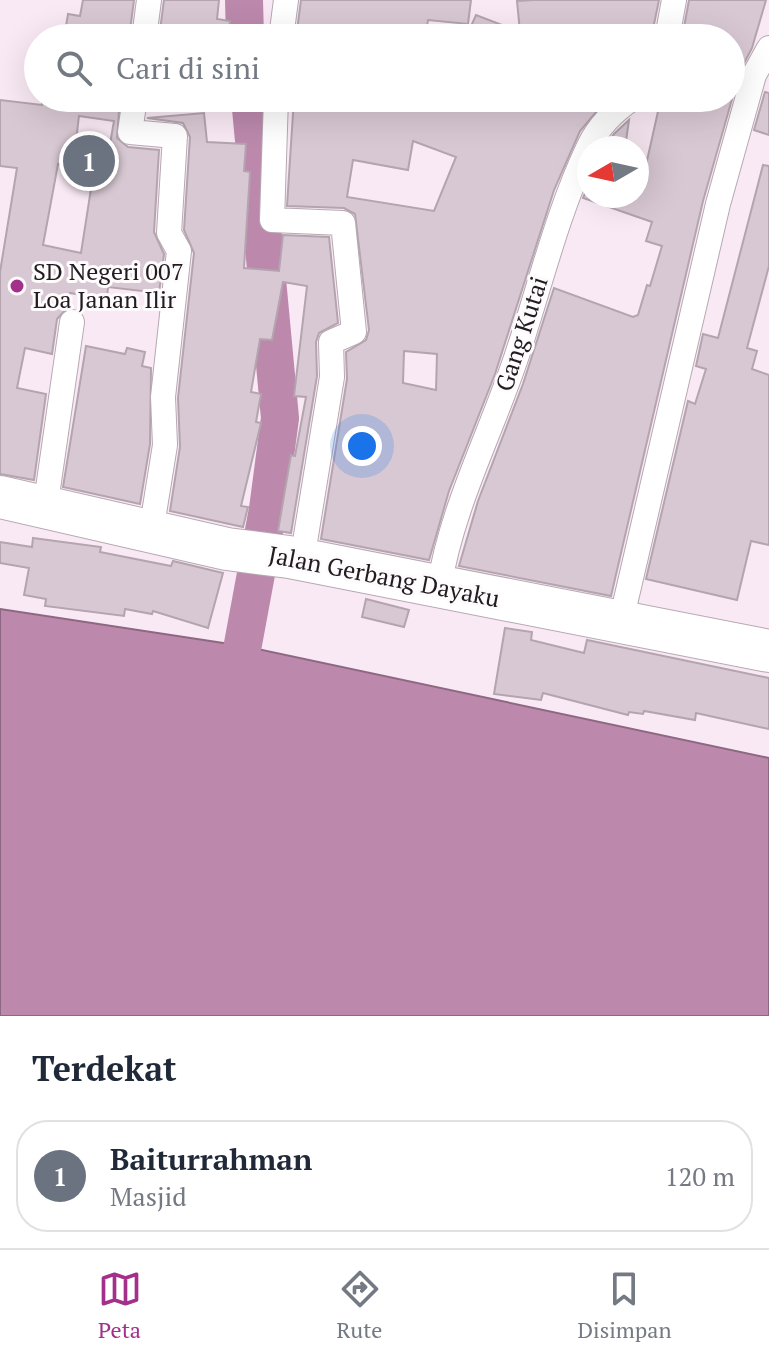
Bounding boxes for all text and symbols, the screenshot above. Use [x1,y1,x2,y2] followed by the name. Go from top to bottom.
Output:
[24,24,745,112] search box
[52,46,96,90] icon: search
[116,48,260,88] text: Cari di sini
[63,131,115,191] pin: 1
[577,136,649,208] north arrow
[33,255,184,315] place label: SD Negeri 007 Loa Janan Ilir
[487,272,555,395] street label: Gang Kutai
[8,277,26,295] marker: SD Negeri 007 Loa Janan Ilir
[342,426,382,466] your location
[266,538,503,614] street label: Jalan Gerbang Dayaku
[32,1046,177,1091] text: Terdekat
[110,1139,312,1179] text: Baiturrahman
[53,1159,67,1193] text: 1
[665,1159,735,1193] text: 120 m
[110,1179,187,1213] text: Masjid
[98,1267,142,1344] tab: Peta
[337,1267,382,1344] tab: Rute
[577,1267,671,1344] tab: Disimpan

